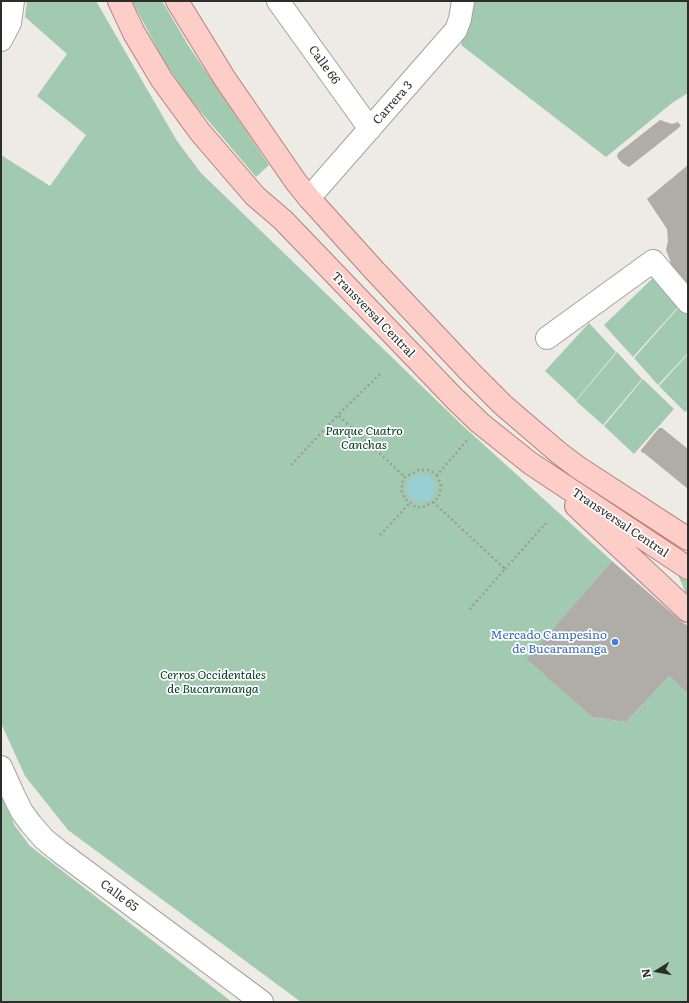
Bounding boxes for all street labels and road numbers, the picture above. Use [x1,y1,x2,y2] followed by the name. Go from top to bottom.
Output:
[305,43,343,87] street label: Calle 66
[370,78,416,128] street label: Carrera 3
[328,269,418,361] street label: Transversal Central
[569,485,671,561] street label: Transversal Central
[97,877,141,915] street label: Calle 65

